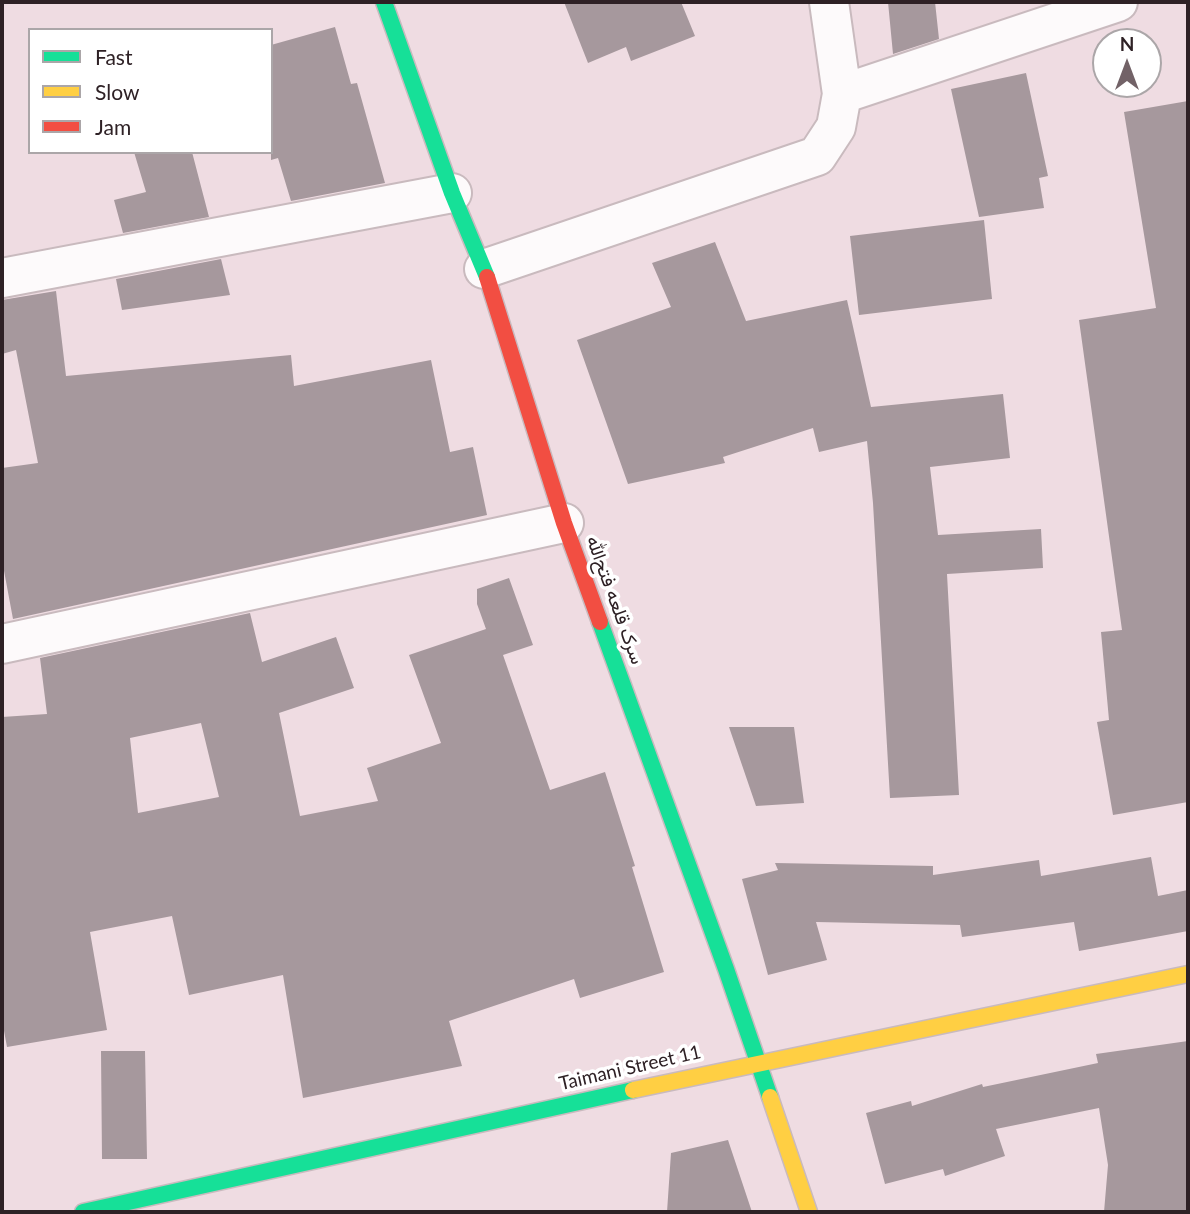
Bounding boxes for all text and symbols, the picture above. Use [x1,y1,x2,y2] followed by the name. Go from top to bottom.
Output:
[28,28,273,154] legend
[1092,28,1162,98] north arrow
[1120,32,1134,55] text: N
[95,44,132,69] text: Fast
[95,79,139,104] text: Slow
[95,114,131,139] text: Jam
[581,533,649,667] street label: سرک قلعه فتح‌الله
[557,1041,703,1095] street label: Taimani Street 11

